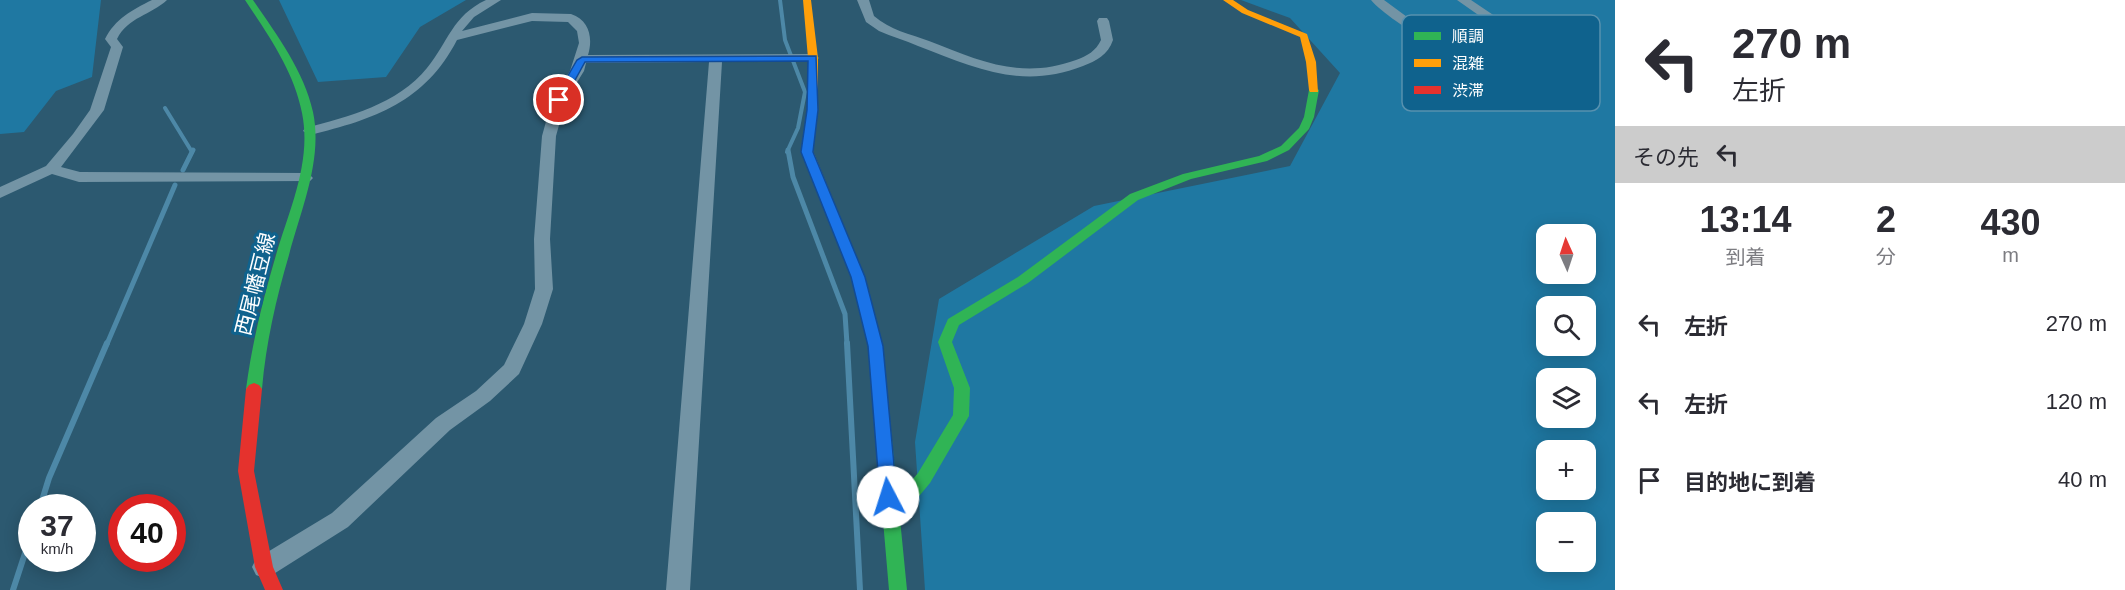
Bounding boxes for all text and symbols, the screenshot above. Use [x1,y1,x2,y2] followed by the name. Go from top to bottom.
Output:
[1402,15,1600,111] legend
[1732,20,1851,67] text: 270 m
[1633,24,1711,102] icon: left
[1452,28,1484,45] text: 順調
[1452,55,1484,72] text: 混雑
[533,74,584,125] pin
[1732,76,1786,106] text: 左折
[1452,82,1484,99] text: 渋滞
[542,83,575,116] icon: arrive
[1711,138,1744,171] icon: left
[1633,145,1699,170] text: その先
[1699,199,1792,240] text: 13:14
[1876,199,1896,240] text: 2
[1980,202,2041,243] text: 430
[1536,224,1596,284] north arrow
[1536,224,1596,572] map controls
[231,230,279,338] street label: 西尾幡豆線
[2002,244,2019,266] text: m
[1725,246,1765,268] text: 到着
[1876,246,1896,268] text: 分
[1536,296,1596,356] button: search
[1633,308,1666,341] icon: left
[2046,311,2107,336] text: 270 m
[1684,314,1728,339] text: 左折
[1536,368,1596,428] button: layers
[1633,386,1666,419] icon: left
[2046,389,2107,414] text: 120 m
[1684,392,1728,417] text: 左折
[1536,440,1596,500] button: +
[1633,464,1666,497] icon: arrive
[856,465,920,529] position arrow
[2058,467,2107,492] text: 40 m
[1684,470,1816,495] text: 目的地に到着
[108,494,186,572] speed limit sign: 40
[40,509,74,542] text: 37
[1536,512,1596,572] button: −
[41,540,73,557] text: km/h

